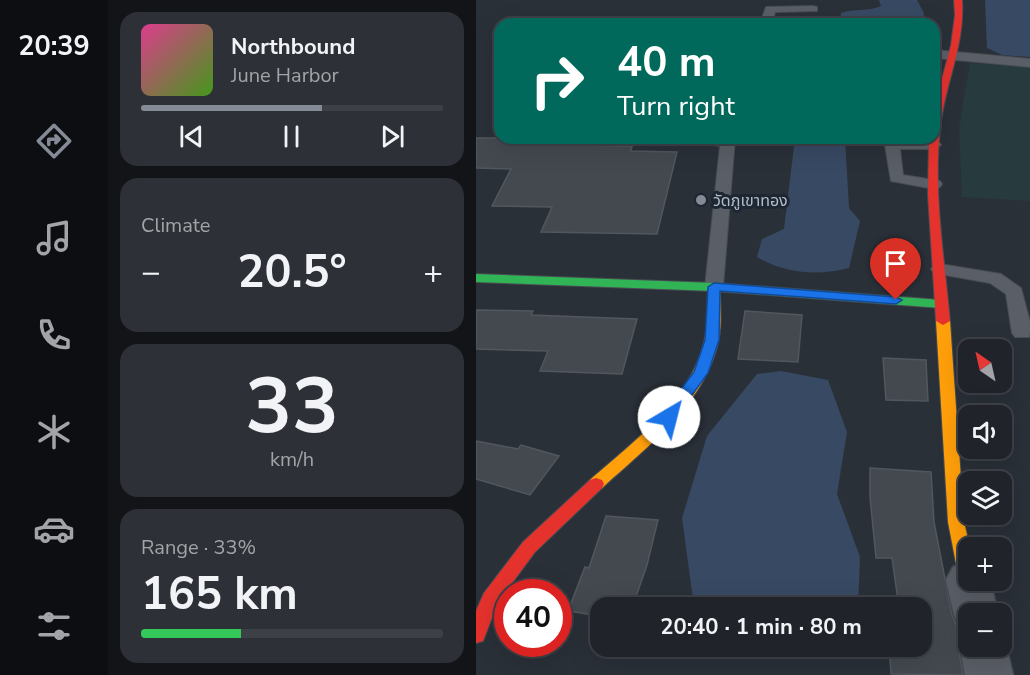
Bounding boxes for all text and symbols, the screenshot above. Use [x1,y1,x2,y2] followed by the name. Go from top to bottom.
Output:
[18,28,90,65] text: 20:39
[231,32,355,62] text: Northbound
[617,34,716,91] text: 40 m
[518,42,596,120] icon: right
[231,62,339,89] text: June Harbor
[617,88,735,125] text: Turn right
[33,120,75,162] icon: directions
[175,120,208,153] icon: previous
[275,120,308,153] icon: pause
[376,120,409,153] icon: next
[713,190,788,212] place label: วัดภูเขาทอง
[694,193,708,207] marker: วัดภูเขาทอง
[141,212,210,239] text: Climate
[33,217,75,259] icon: music
[870,238,921,300] pin
[237,242,347,303] text: 20.5°
[879,247,912,280] icon: arrive
[141,250,161,295] text: −
[423,250,443,295] text: +
[33,314,75,356] icon: phone
[958,339,1012,393] north arrow
[958,339,1012,657] map controls
[245,353,339,460] text: 33
[637,385,701,449] position arrow
[958,405,1012,459] button: sound
[33,411,75,453] icon: climate
[270,446,314,473] text: km/h
[958,471,1012,525] button: layers
[33,508,75,550] icon: car
[141,534,256,561] text: Range · 33%
[958,537,1012,591] button: +
[141,564,298,625] text: 165 km
[494,579,572,657] speed limit sign: 40
[958,603,1012,657] button: −
[33,605,75,647] icon: filters
[660,612,862,642] text: 20:40 · 1 min · 80 m

